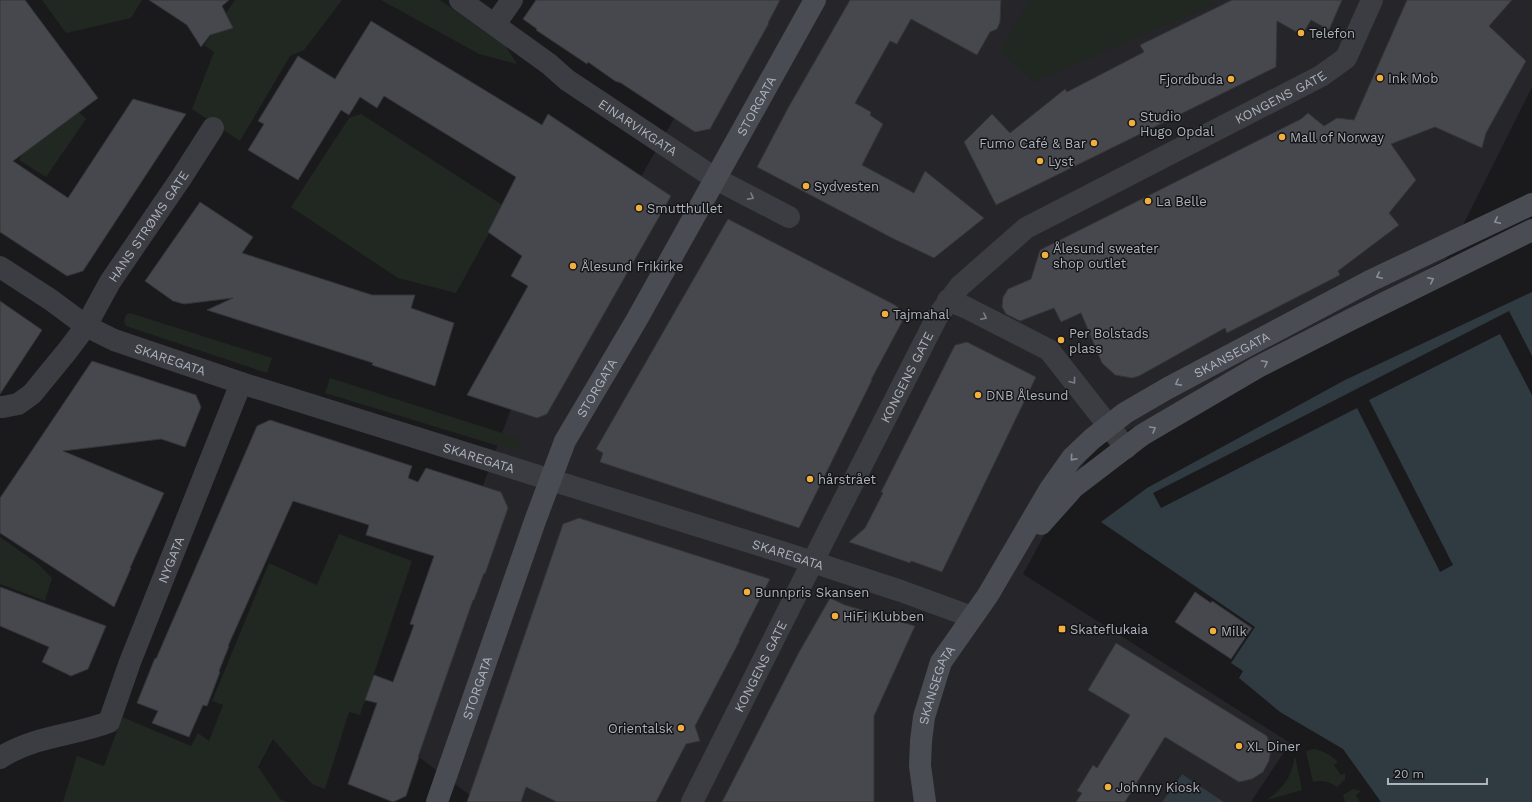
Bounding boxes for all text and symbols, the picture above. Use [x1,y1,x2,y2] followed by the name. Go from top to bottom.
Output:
[1309,26,1355,41] place label: Telefon
[1296,28,1306,38] marker: Telefon
[1232,67,1329,127] street label: KONGENS GATE
[1388,71,1438,86] place label: Ink Mob
[1159,72,1224,87] place label: Fjordbuda
[733,73,779,138] street label: STORGATA
[1375,73,1385,83] marker: Ink Mob
[1226,74,1236,84] marker: Fjordbuda
[596,96,681,159] street label: EINARVIKGATA
[1140,109,1214,139] place label: Studio Hugo Opdal
[1127,118,1137,128] marker: Studio Hugo Opdal
[1290,130,1384,145] place label: Mall of Norway
[1277,132,1287,142] marker: Mall of Norway
[979,136,1086,151] place label: Fumo Café & Bar
[1089,138,1099,148] marker: Fumo Café & Bar
[1048,154,1074,169] place label: Lyst
[1035,156,1045,166] marker: Lyst
[105,168,191,285] street label: HANS STRØMS GATE
[814,179,879,194] place label: Sydvesten
[801,181,811,191] marker: Sydvesten
[747,192,754,200] one-way arrow
[1156,194,1207,209] place label: La Belle
[1143,196,1153,206] marker: La Belle
[647,201,723,216] place label: Smutthullet
[634,203,644,213] marker: Smutthullet
[1493,216,1501,224] one-way arrow
[1053,241,1159,271] place label: Ålesund sweater shop outlet
[1040,250,1050,260] marker: Ålesund sweater shop outlet
[581,259,684,274] place label: Ålesund Frikirke
[568,261,578,271] marker: Ålesund Frikirke
[1376,271,1384,279] one-way arrow
[1427,277,1434,285] one-way arrow
[893,307,950,322] place label: Tajmahal
[880,309,890,319] marker: Tajmahal
[980,312,987,319] one-way arrow
[1069,326,1149,356] place label: Per Bolstads plass
[1191,328,1272,381] street label: SKANSEGATA
[877,329,936,425] street label: KONGENS GATE
[1056,335,1066,345] marker: Per Bolstads plass
[133,340,208,378] street label: SKAREGATA
[573,355,620,420] street label: STORGATA
[1261,360,1268,368] one-way arrow
[1068,376,1075,383] one-way arrow
[1175,378,1182,385] one-way arrow
[986,388,1068,403] place label: DNB Ålesund
[973,390,983,400] marker: DNB Ålesund
[1149,426,1156,433] one-way arrow
[441,439,517,476] street label: SKAREGATA
[1070,453,1077,461] one-way arrow
[818,472,877,487] place label: hårstrået
[805,474,815,484] marker: hårstrået
[155,534,187,585] street label: NYGATA
[750,536,826,573] street label: SKAREGATA
[755,585,869,600] place label: Bunnpris Skansen
[742,587,752,597] marker: Bunnpris Skansen
[843,609,924,624] place label: HiFi Klubben
[830,611,840,621] marker: HiFi Klubben
[731,618,789,714] street label: KONGENS GATE
[1070,622,1149,637] place label: Skateflukaia
[1057,624,1067,634] marker: Skateflukaia
[1221,624,1248,639] place label: Milk
[1208,626,1218,636] marker: Milk
[916,642,958,725] street label: SKANSEGATA
[459,654,495,721] street label: STORGATA
[608,721,674,736] place label: Orientalsk
[676,723,686,733] marker: Orientalsk
[1247,739,1300,754] place label: XL Diner
[1234,741,1244,751] marker: XL Diner
[1388,760,1487,786] scale bar
[1394,767,1424,781] text: 20 m
[1116,780,1200,795] place label: Johnny Kiosk
[1103,782,1113,792] marker: Johnny Kiosk

